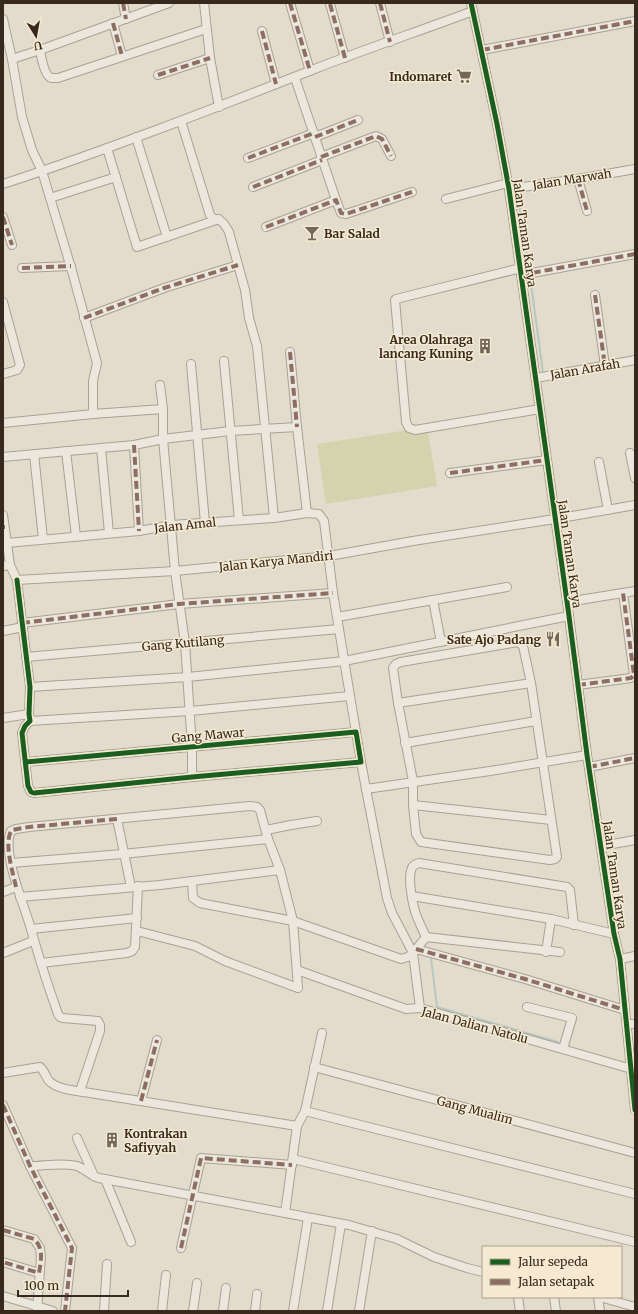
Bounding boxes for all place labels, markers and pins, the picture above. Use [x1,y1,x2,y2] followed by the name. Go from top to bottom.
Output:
[455,67,473,85] supermarket icon: Indomaret
[389,69,452,84] place label: Indomaret
[303,224,321,242] bar icon: Bar Salad
[324,226,380,241] place label: Bar Salad
[379,332,473,361] place label: Area Olahraga lancang Kuning
[476,337,494,355] building icon: Area Olahraga lancang Kuning
[544,630,562,648] restaurant icon: Sate Ajo Padang
[447,632,541,647] place label: Sate Ajo Padang
[124,1126,188,1155] place label: Kontrakan Safiyyah
[103,1131,121,1149] building icon: Kontrakan Safiyyah

